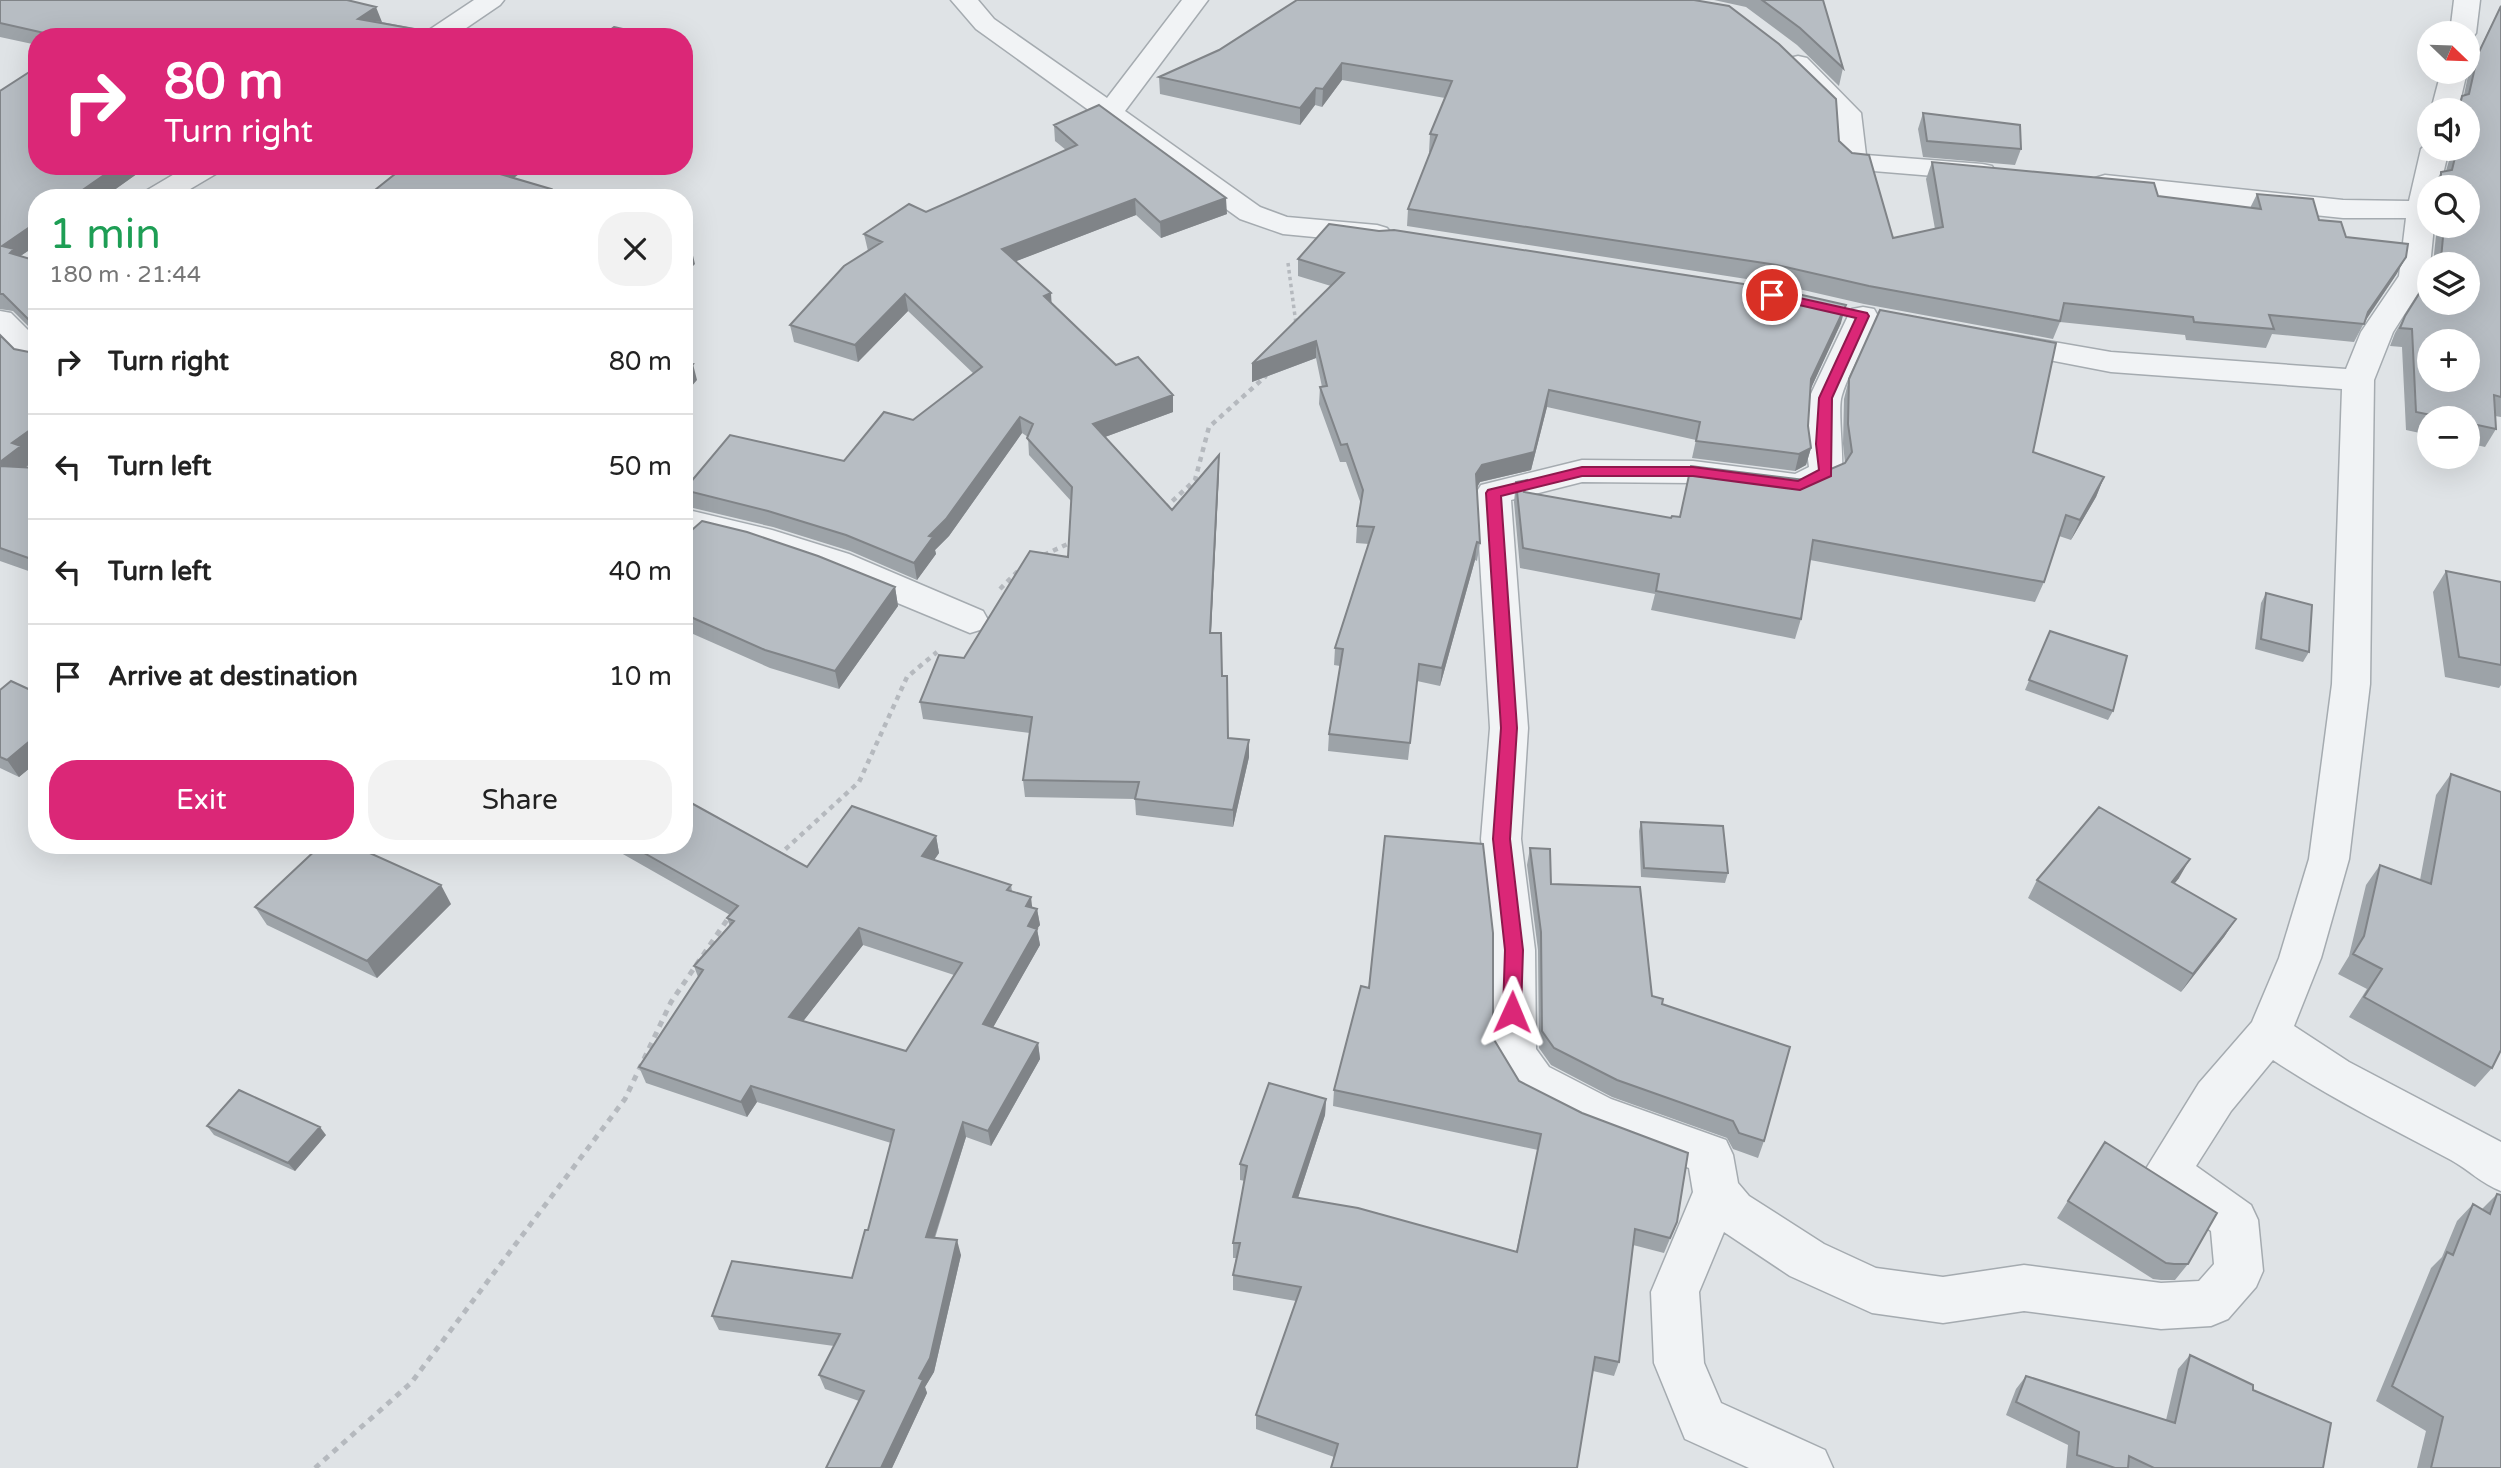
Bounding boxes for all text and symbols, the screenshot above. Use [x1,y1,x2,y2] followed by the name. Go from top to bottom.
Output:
[2417,21,2480,84] north arrow
[2417,21,2480,469] map controls
[164,53,283,112] text: 80 m
[49,56,140,147] icon: right
[2417,98,2480,161] button: sound
[164,113,313,151] text: Turn right
[2417,175,2480,238] button: search
[49,209,161,260] text: 1 min
[598,212,672,286] button: close
[2417,252,2480,315] button: layers
[49,261,201,289] text: 180 m · 21:44
[1742,265,1802,325] pin
[1753,276,1791,314] icon: arrive
[2417,329,2480,392] button: +
[49,343,87,381] icon: right
[108,346,229,377] text: Turn right
[609,346,672,377] text: 80 m
[2417,406,2480,469] button: −
[49,448,87,486] icon: left
[108,451,211,482] text: Turn left
[609,451,672,482] text: 50 m
[49,553,87,591] icon: left
[108,556,211,587] text: Turn left
[609,556,672,587] text: 40 m
[49,658,87,696] icon: arrive
[108,661,358,692] text: Arrive at destination
[609,661,672,692] text: 10 m
[49,760,354,840] button: Exit
[368,760,672,840] button: Share
[1475,975,1549,1049] position arrow

